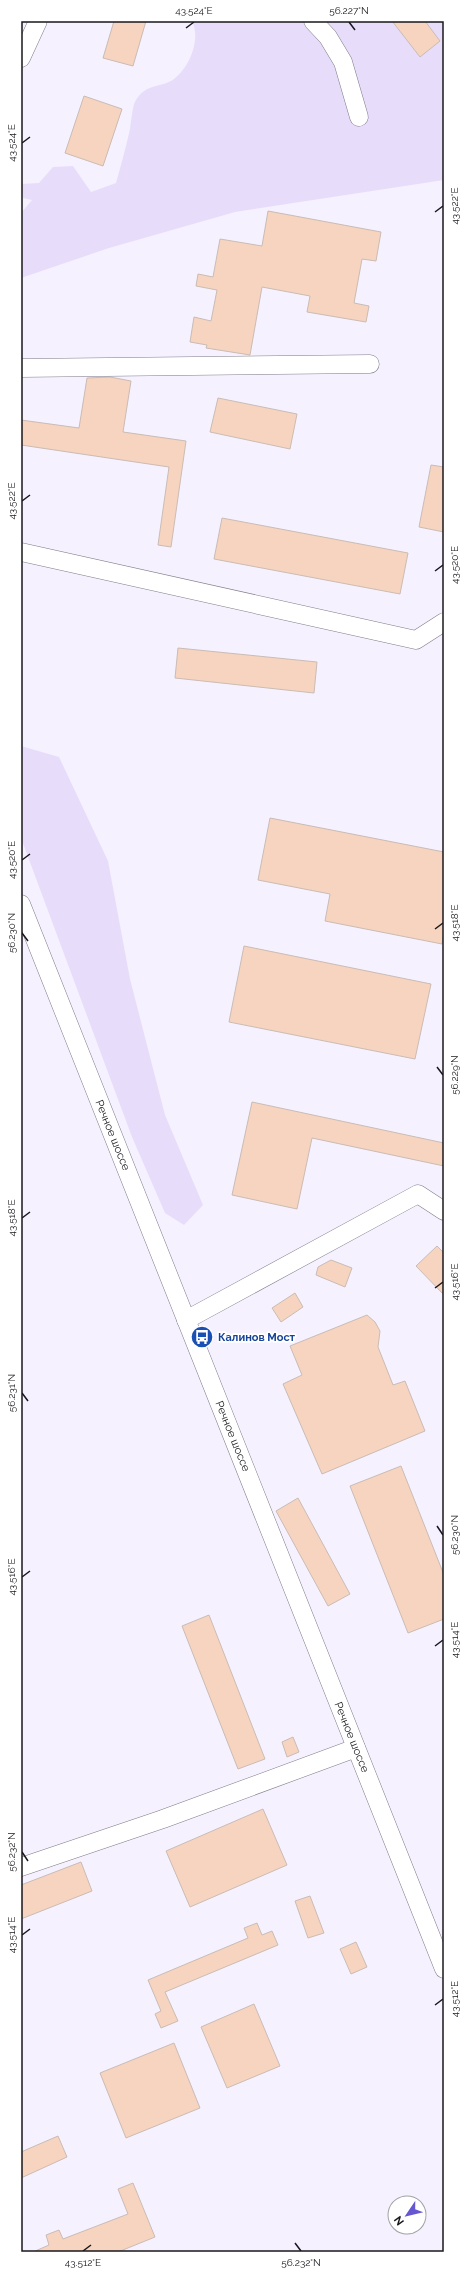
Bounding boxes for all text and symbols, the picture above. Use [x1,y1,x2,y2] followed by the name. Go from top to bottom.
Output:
[175,5,213,16] text: 43.524°E
[329,5,369,16] text: 56.227°N
[6,124,17,162] text: 43.524°E
[449,187,460,225] text: 43.522°E
[6,482,17,520] text: 43.522°E
[449,546,460,584] text: 43.520°E
[6,841,17,879] text: 43.520°E
[449,904,460,942] text: 43.518°E
[6,913,17,953] text: 56.230°N
[449,1055,460,1095] text: 56.229°N
[92,1098,133,1173] street label: Речное шоссе
[6,1199,17,1237] text: 43.518°E
[449,1263,460,1301] text: 43.516°E
[189,1324,215,1350] bus stop icon: Калинов Мост
[218,1331,296,1344] place label: Калинов Мост
[6,1374,17,1412] text: 56.231°N
[212,1399,253,1474] street label: Речное шоссе
[449,1515,460,1555] text: 56.230°N
[6,1558,17,1596] text: 43.516°E
[449,1622,460,1658] text: 43.514°E
[331,1700,372,1775] street label: Речное шоссе
[6,1832,17,1872] text: 56.232°N
[6,1917,17,1953] text: 43.514°E
[449,1981,460,2017] text: 43.512°E
[387,2195,427,2235] north arrow
[391,2213,407,2228] text: N
[65,2257,101,2268] text: 43.512°E
[281,2257,321,2268] text: 56.232°N

